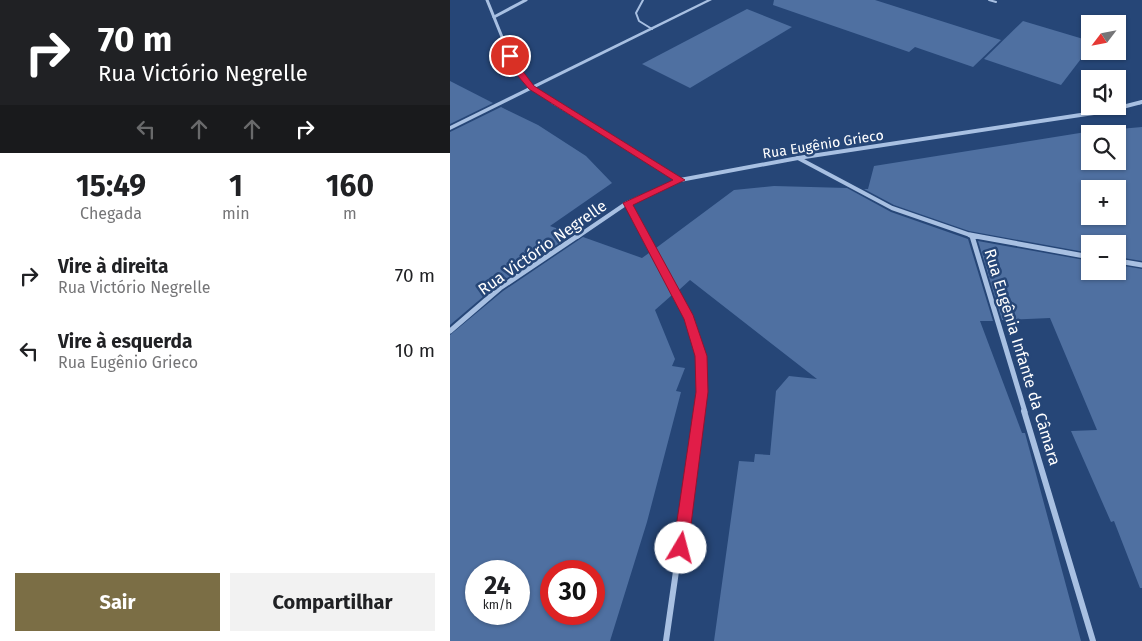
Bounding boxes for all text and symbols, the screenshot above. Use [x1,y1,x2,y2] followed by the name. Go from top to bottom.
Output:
[1081,15,1126,60] north arrow
[1081,15,1126,280] map controls
[98,18,172,60] text: 70 m
[15,20,80,85] icon: right
[489,35,531,77] pin
[496,42,524,70] icon: arrive
[98,60,308,87] text: Rua Victório Negrelle
[1081,70,1126,115] button: sound
[132,115,160,143] icon: left
[185,115,213,143] icon: ahead
[238,115,266,143] icon: ahead
[291,115,319,143] icon: right
[1081,125,1126,170] button: search
[761,127,885,162] street label: Rua Eugênio Grieco
[76,168,146,204] text: 15:49
[229,168,243,204] text: 1
[326,168,374,204] text: 160
[1081,180,1126,225] button: +
[474,196,610,299] street label: Rua Victório Negrelle
[80,204,142,223] text: Chegada
[222,204,250,223] text: min
[343,204,357,223] text: m
[1081,235,1126,280] button: −
[980,246,1065,468] street label: Rua Eugênia Infante da Câmara
[58,255,168,278] text: Vire à direita
[15,262,43,290] icon: right
[395,264,435,287] text: 70 m
[58,278,211,297] text: Rua Victório Negrelle
[58,330,192,353] text: Vire à esquerda
[15,337,43,365] icon: left
[395,339,435,362] text: 10 m
[58,353,198,372] text: Rua Eugênio Grieco
[654,521,706,573] position arrow
[540,560,605,625] speed limit sign: 30
[484,571,511,601] text: 24
[15,573,220,631] button: Sair
[230,573,435,631] button: Compartilhar
[483,598,512,612] text: km/h

